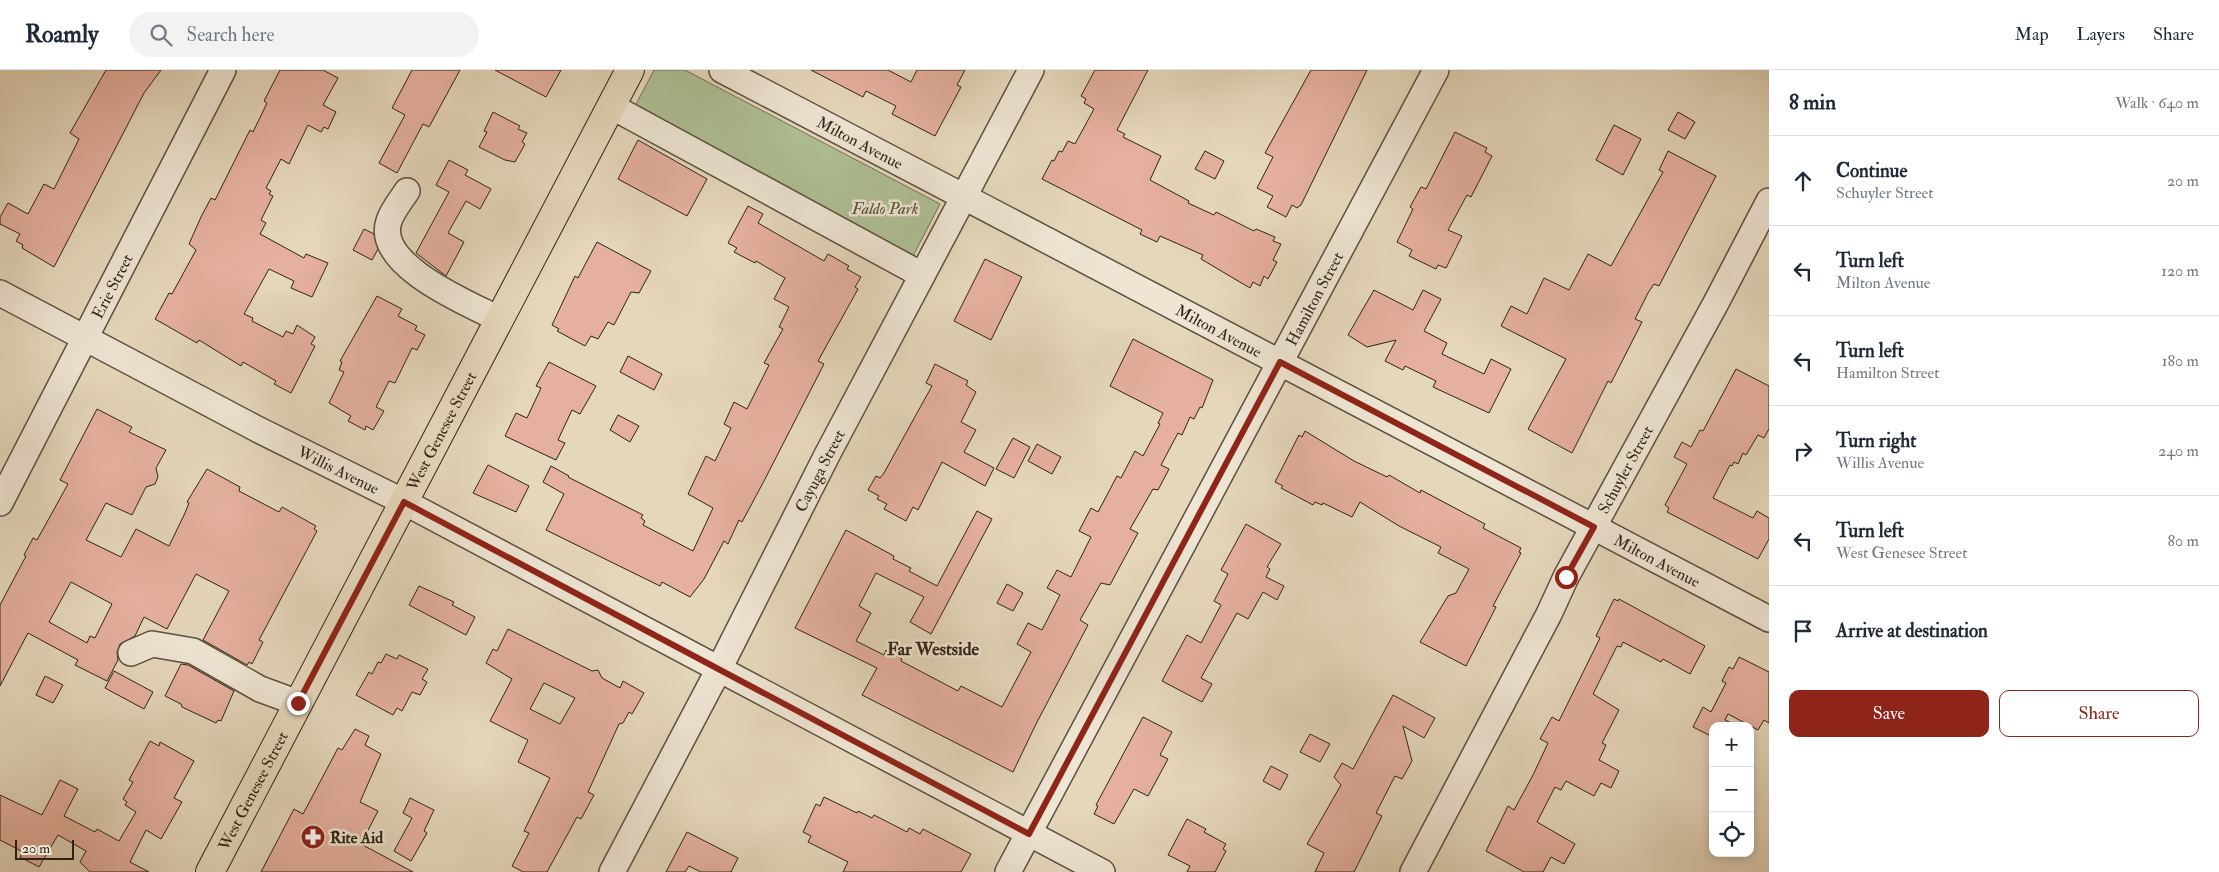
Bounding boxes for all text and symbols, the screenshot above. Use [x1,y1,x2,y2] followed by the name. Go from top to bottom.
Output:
[129,12,479,57] search box
[25,19,99,50] text: Roamly
[147,21,175,49] icon: search
[187,23,274,47] text: Search here
[2015,23,2049,46] text: Map
[2077,23,2125,46] text: Layers
[2153,23,2194,46] text: Share
[1789,89,1836,116] text: 8 min
[2115,93,2199,113] text: Walk · 640 m
[813,113,907,174] street label: Milton Avenue
[1836,159,1907,183] text: Continue
[1789,167,1817,195] icon: ahead
[2167,171,2199,191] text: 20 m
[1836,183,1933,203] text: Schuyler Street
[851,199,919,219] park label: Faldo Park
[1282,249,1348,349] street label: Hamilton Street
[1836,249,1904,273] text: Turn left
[88,251,138,322] street label: Erie Street
[1789,257,1817,285] icon: left
[2161,261,2199,281] text: 120 m
[1836,273,1931,293] text: Milton Avenue
[1172,301,1265,362] street label: Milton Avenue
[1836,339,1904,363] text: Turn left
[1789,347,1817,375] icon: left
[2162,351,2199,371] text: 180 m
[1836,363,1939,383] text: Hamilton Street
[402,368,481,495] street label: West Genesee Street
[1594,422,1658,517] street label: Schuyler Street
[791,426,850,515] street label: Cayuga Street
[1836,429,1916,453] text: Turn right
[1789,437,1817,465] icon: right
[293,441,383,499] street label: Willis Avenue
[2158,441,2199,461] text: 240 m
[1836,453,1924,473] text: Willis Avenue
[1836,519,1904,543] text: Turn left
[1789,527,1817,555] icon: left
[1610,530,1704,592] street label: Milton Avenue
[2168,531,2199,551] text: 80 m
[1836,543,1967,563] text: West Genesee Street
[1555,566,1578,589] route start
[1789,617,1817,645] icon: arrive
[1836,619,1988,643] text: Arrive at destination
[887,638,980,661] district label: Far Westside
[1789,690,1989,737] button: Save
[1999,690,2199,737] button: Share
[287,692,310,715] route end
[1709,722,1754,857] map controls
[1709,722,1754,767] button: +
[214,728,293,855] street label: West Genesee Street
[1709,767,1754,812] button: −
[1709,812,1754,857] button: locate
[300,824,326,850] pharmacy icon: Rite Aid
[330,828,383,848] place label: Rite Aid
[15,837,74,860] scale bar
[22,840,50,857] text: 20 m

